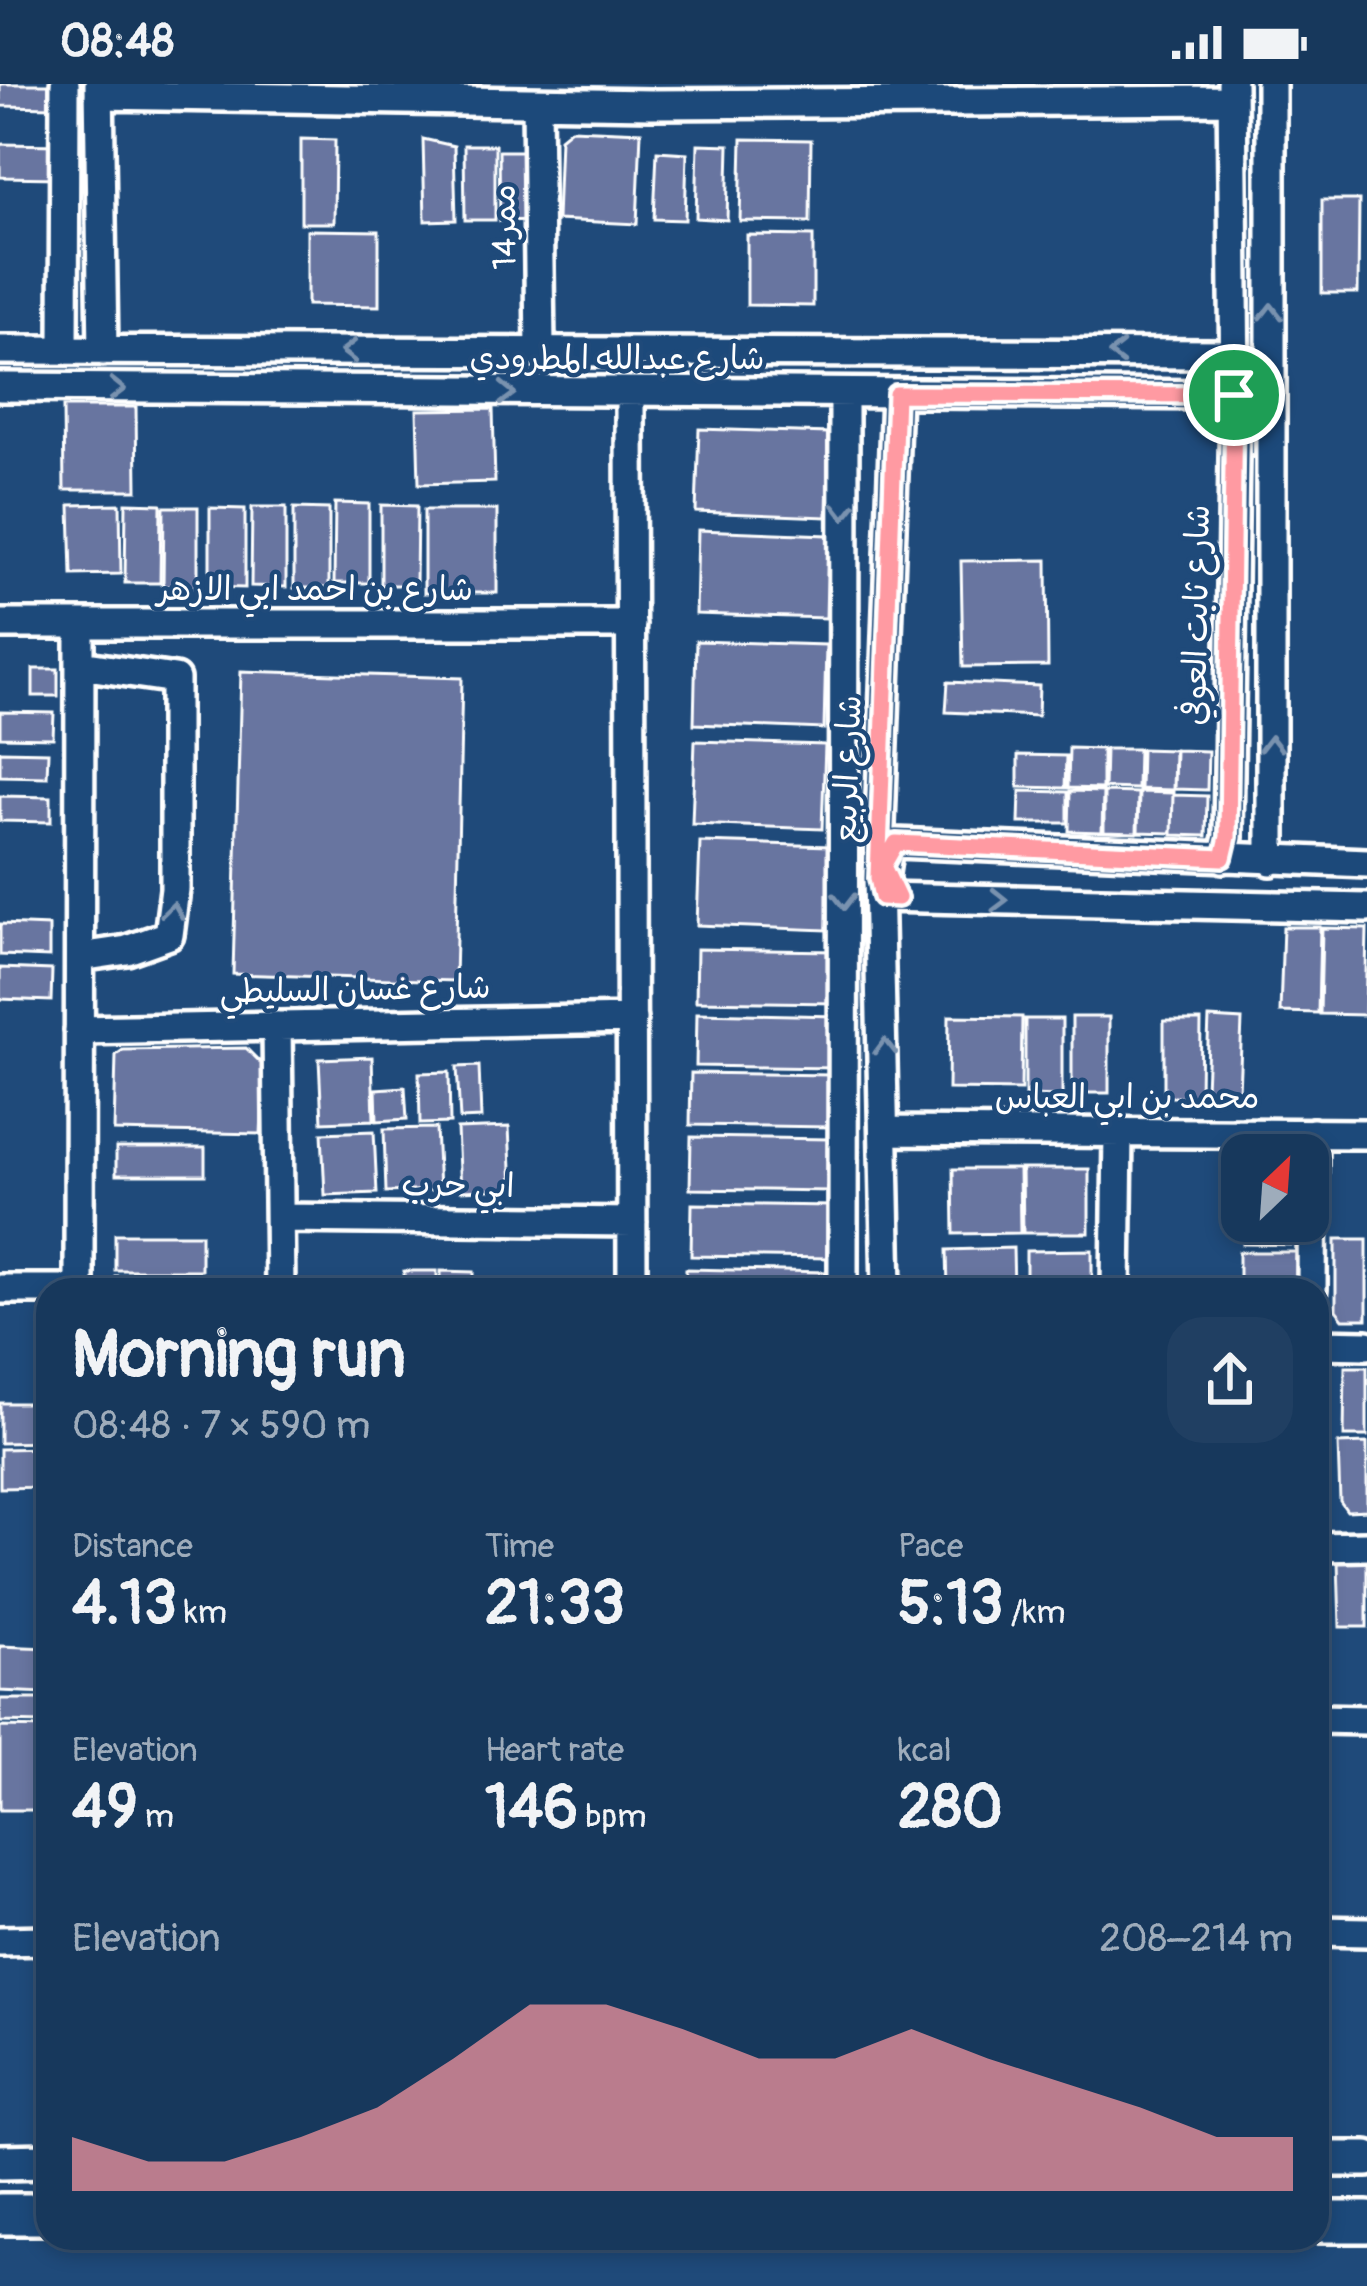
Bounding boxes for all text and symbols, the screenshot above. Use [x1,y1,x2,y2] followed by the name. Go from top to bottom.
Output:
[60,14,174,70] text: 08:48
[483,184,526,270] street label: ممر14
[1258,302,1284,320] one-way arrow
[339,338,357,364] one-way arrow
[470,338,764,381] street label: شارع عبدالله المطرودي
[1107,341,1126,367] one-way arrow
[1183,344,1285,446] pin
[1201,362,1267,428] icon: arrive
[108,375,127,401] one-way arrow
[499,380,517,406] one-way arrow
[831,503,857,521] one-way arrow
[1173,504,1221,726] street label: شارع ثابت العوفي
[154,569,473,618] street label: شارع بن احمد ابي الازهر
[824,694,873,844] street label: شارع الربيع
[1258,734,1284,752] one-way arrow
[991,887,1009,913] one-way arrow
[831,893,857,911] one-way arrow
[159,901,185,921] one-way arrow
[219,967,491,1020] street label: شارع غسان السليطي
[873,1037,899,1056] one-way arrow
[995,1077,1259,1126] street label: محمد بن ابي العباس
[1221,1134,1329,1242] north arrow
[1221,1134,1329,1242] map controls
[401,1164,515,1215] street label: ابي حرب
[72,1314,406,1397] text: Morning run
[1167,1317,1293,1443] button: share
[72,1401,370,1450] text: 08:48 · 7 × 590 m
[72,1526,193,1567] text: Distance
[485,1526,554,1567] text: Time
[898,1526,963,1567] text: Pace
[72,1567,177,1642] text: 4.13
[485,1567,625,1642] text: 21:33
[898,1567,1003,1642] text: 5:13
[177,1592,227,1633] text: km
[1003,1592,1066,1633] text: /km
[72,1730,198,1771] text: Elevation
[485,1730,624,1771] text: Heart rate
[898,1730,952,1771] text: kcal
[72,1771,138,1846] text: 49
[485,1771,578,1846] text: 146
[898,1771,1003,1846] text: 280
[138,1796,174,1837] text: m
[578,1796,646,1837] text: bpm
[72,1914,221,1963] text: Elevation
[1099,1914,1293,1963] text: 208–214 m

